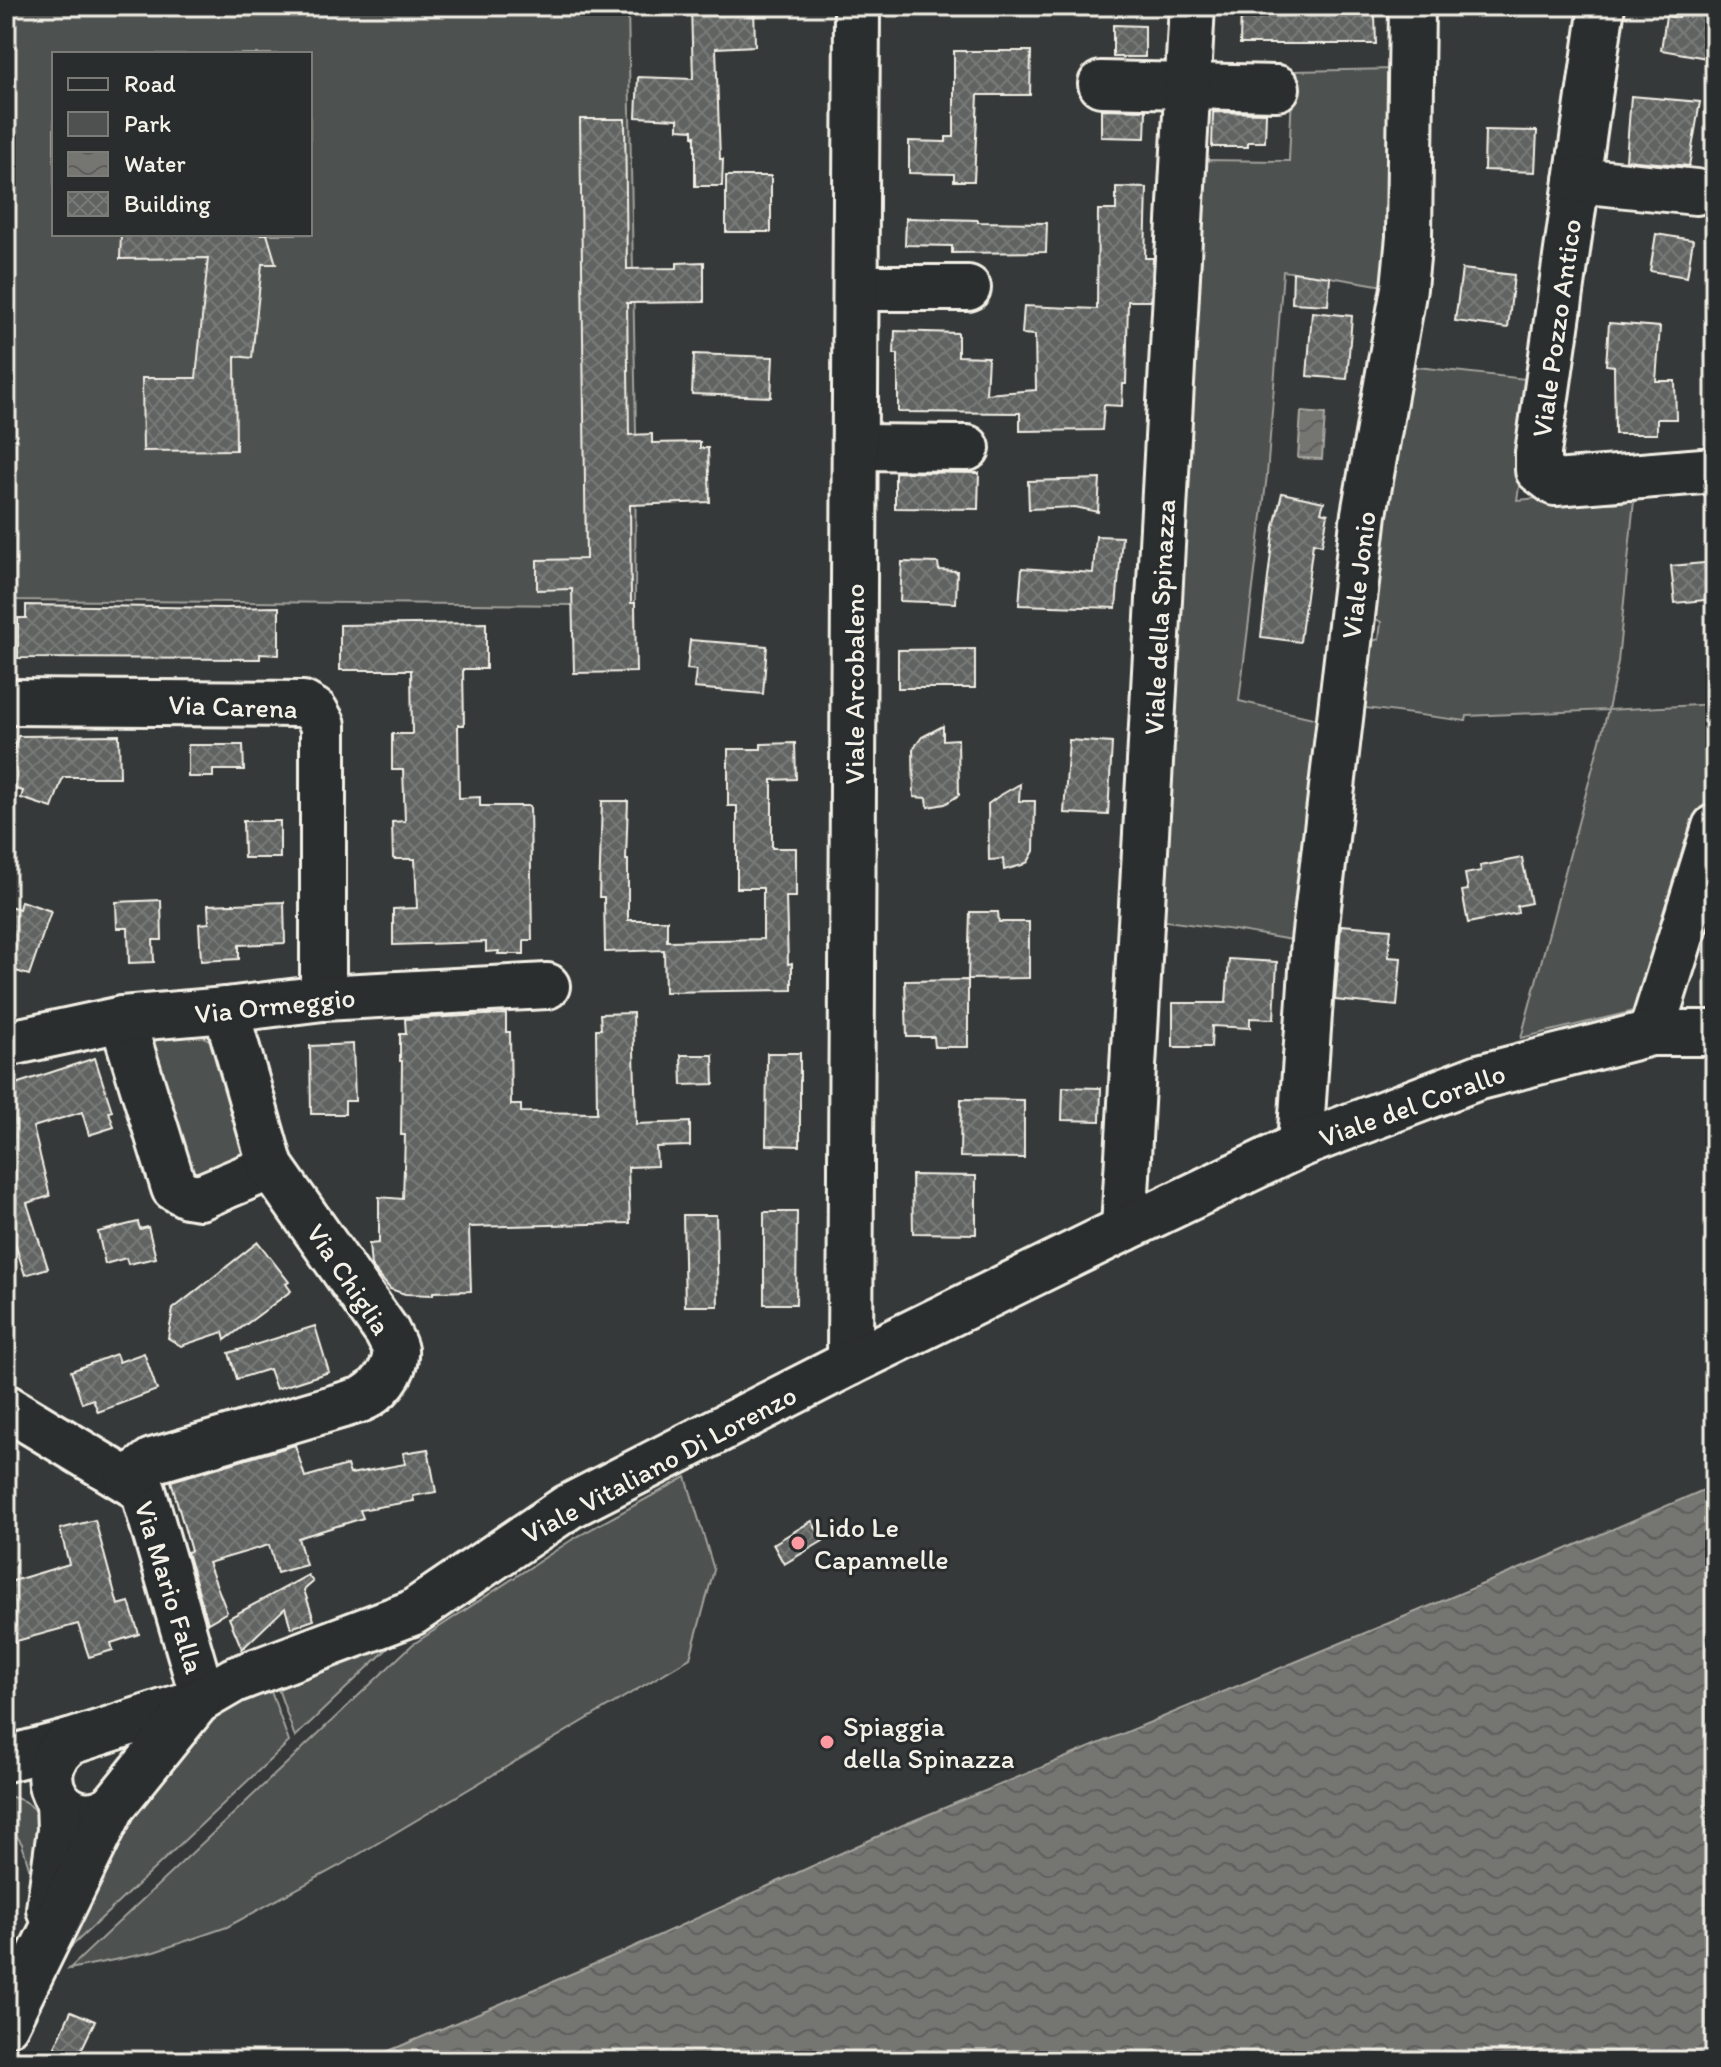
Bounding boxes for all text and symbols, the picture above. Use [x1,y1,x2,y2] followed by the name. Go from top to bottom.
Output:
[52,52,312,236] legend
[124,69,176,98] text: Road
[124,109,171,138] text: Park
[124,149,186,178] text: Water
[124,189,211,218] text: Building
[1524,216,1588,440] street label: Viale Pozzo Antico
[1136,498,1182,736] street label: Viale della Spinazza
[1333,509,1383,641] street label: Viale Jonio
[837,583,871,785] street label: Viale Arcobaleno
[168,687,298,725] street label: Via Carena
[193,980,357,1030] street label: Via Ormeggio
[1314,1056,1510,1154] street label: Viale del Corallo
[299,1217,399,1341] street label: Via Chiglia
[516,1377,802,1551] street label: Viale Vitaliano Di Lorenzo
[128,1497,213,1678] street label: Via Mario Falla
[814,1510,949,1576] place label: Lido Le Capannelle
[789,1534,807,1552] marker: Lido Le Capannelle
[843,1709,1015,1775] place label: Spiaggia della Spinazza
[818,1733,836,1751] marker: Spiaggia della Spinazza

